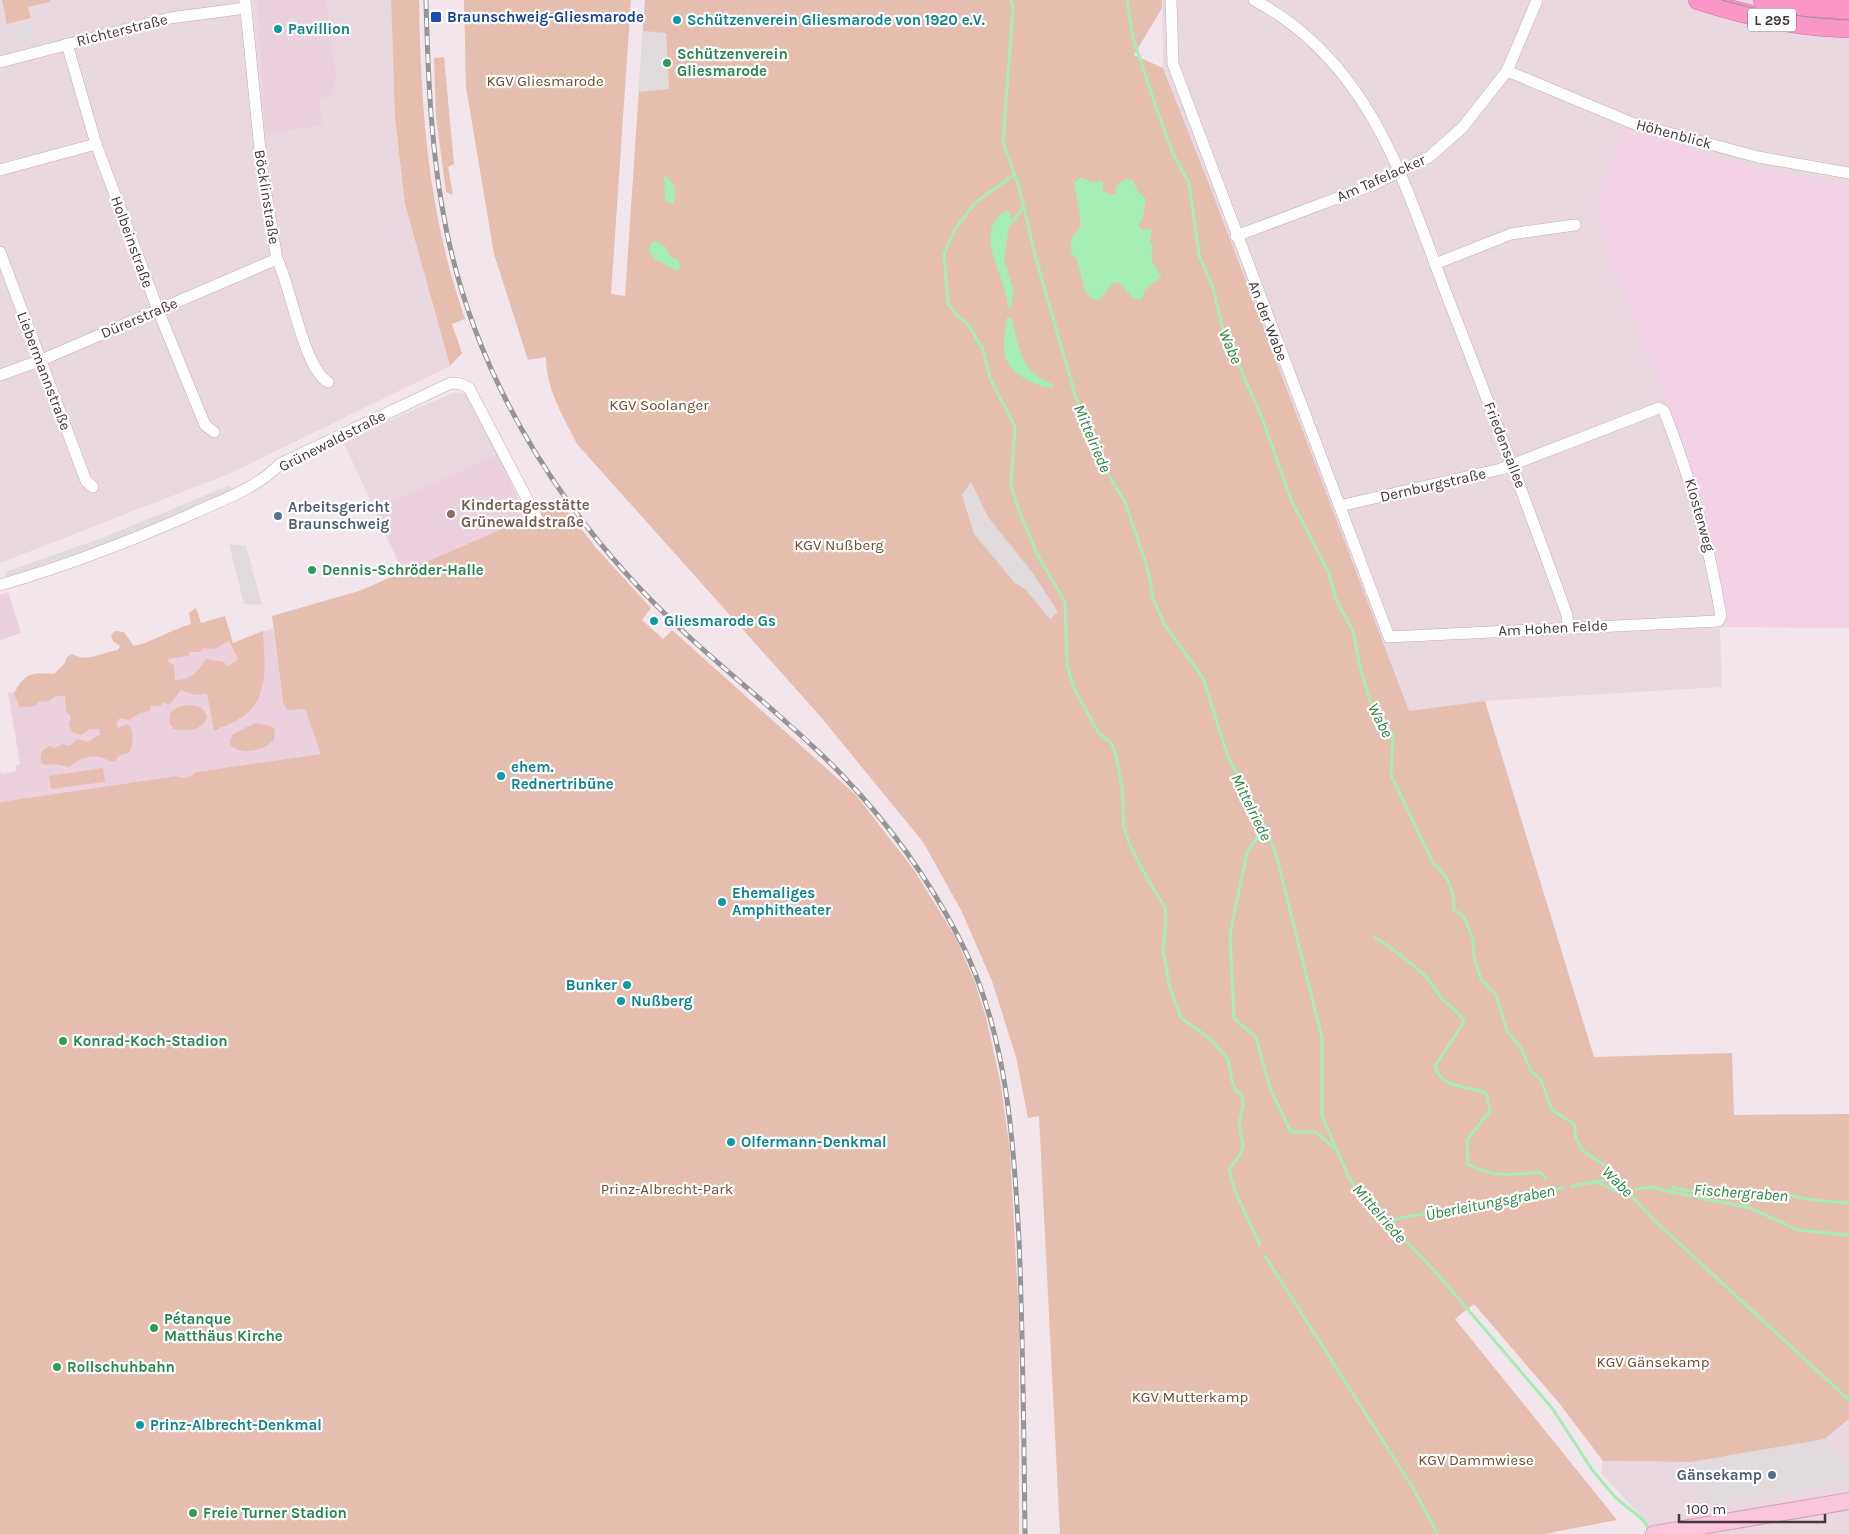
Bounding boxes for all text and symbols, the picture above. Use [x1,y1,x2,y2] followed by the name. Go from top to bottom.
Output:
[447,8,644,26] place label: Braunschweig-Gliesmarode
[1748,8,1796,32] road number: L 295
[75,10,169,50] street label: Richterstraße
[429,10,443,24] marker: Braunschweig-Gliesmarode
[687,11,985,29] place label: Schützenverein Gliesmarode von 1920 e.V.
[671,14,683,26] marker: Schützenverein Gliesmarode von 1920 e.V.
[288,20,350,38] place label: Pavillion
[272,23,284,35] marker: Pavillion
[677,45,788,80] place label: Schützenverein Gliesmarode
[661,57,673,69] marker: Schützenverein Gliesmarode
[486,72,604,90] park label: KGV Gliesmarode
[1634,115,1714,153] street label: Höhenblick
[251,148,283,246] street label: Böcklinstraße
[1334,150,1429,206] street label: Am Tafelacker
[107,194,157,290] street label: Holbeinstraße
[1244,278,1292,364] street label: An der Wabe
[98,294,180,342] street label: Dürerstraße
[13,309,75,433] street label: Liebermannstraße
[1215,326,1247,367] water label: Wabe
[609,396,709,414] park label: KGV Soolanger
[1480,399,1530,491] street label: Friedensallee
[1070,401,1116,476] water label: Mittelriede
[276,406,388,476] street label: Grünewaldstraße
[1378,464,1488,506] street label: Dernburgstraße
[1681,476,1719,554] street label: Klosterweg
[461,496,590,531] place label: Kindertagesstätte Grünewaldstraße
[288,498,390,533] place label: Arbeitsgericht Braunschweig
[445,508,457,520] marker: Kindertagesstätte Grünewaldstraße
[272,510,284,522] marker: Arbeitsgericht Braunschweig
[794,536,884,554] park label: KGV Nußberg
[322,561,484,579] place label: Dennis-Schröder-Halle
[306,564,318,576] marker: Dennis-Schröder-Halle
[664,612,776,630] place label: Gliesmarode Gs
[648,615,660,627] marker: Gliesmarode Gs
[1498,616,1608,640] street label: Am Hohen Felde
[1364,700,1398,741] water label: Wabe
[511,758,614,793] place label: ehem. Rednertribüne
[495,770,507,782] marker: ehem. Rednertribüne
[1227,771,1276,844] water label: Mittelriede
[732,884,831,919] place label: Ehemaliges Amphitheater
[716,896,728,908] marker: Ehemaliges Amphitheater
[566,976,617,994] place label: Bunker
[621,979,633,991] marker: Bunker
[631,992,693,1010] place label: Nußberg
[615,995,627,1007] marker: Nußberg
[73,1032,228,1050] place label: Konrad-Koch-Stadion
[57,1035,69,1047] marker: Konrad-Koch-Stadion
[741,1133,887,1151] place label: Olfermann-Denkmal
[725,1136,737,1148] marker: Olfermann-Denkmal
[1598,1162,1638,1201] water label: Wabe
[601,1180,733,1198] park label: Prinz-Albrecht-Park
[1349,1180,1411,1247] water label: Mittelriede
[1693,1180,1789,1205] water label: Fischergraben
[1424,1181,1556,1224] water label: Überleitungsgraben
[164,1310,283,1345] place label: Pétanque Matthäus Kirche
[148,1322,160,1334] marker: Pétanque Matthäus Kirche
[1597,1353,1709,1371] park label: KGV Gänsekamp
[67,1358,175,1376] place label: Rollschuhbahn
[51,1361,63,1373] marker: Rollschuhbahn
[1132,1388,1248,1406] park label: KGV Mutterkamp
[150,1416,322,1434] place label: Prinz-Albrecht-Denkmal
[134,1419,146,1431] marker: Prinz-Albrecht-Denkmal
[1418,1451,1534,1469] park label: KGV Dammwiese
[1677,1466,1762,1484] place label: Gänsekamp
[1766,1469,1778,1481] marker: Gänsekamp
[1679,1492,1825,1524] scale bar
[1686,1500,1726,1518] text: 100 m
[203,1504,347,1522] place label: Freie Turner Stadion
[187,1507,199,1519] marker: Freie Turner Stadion

